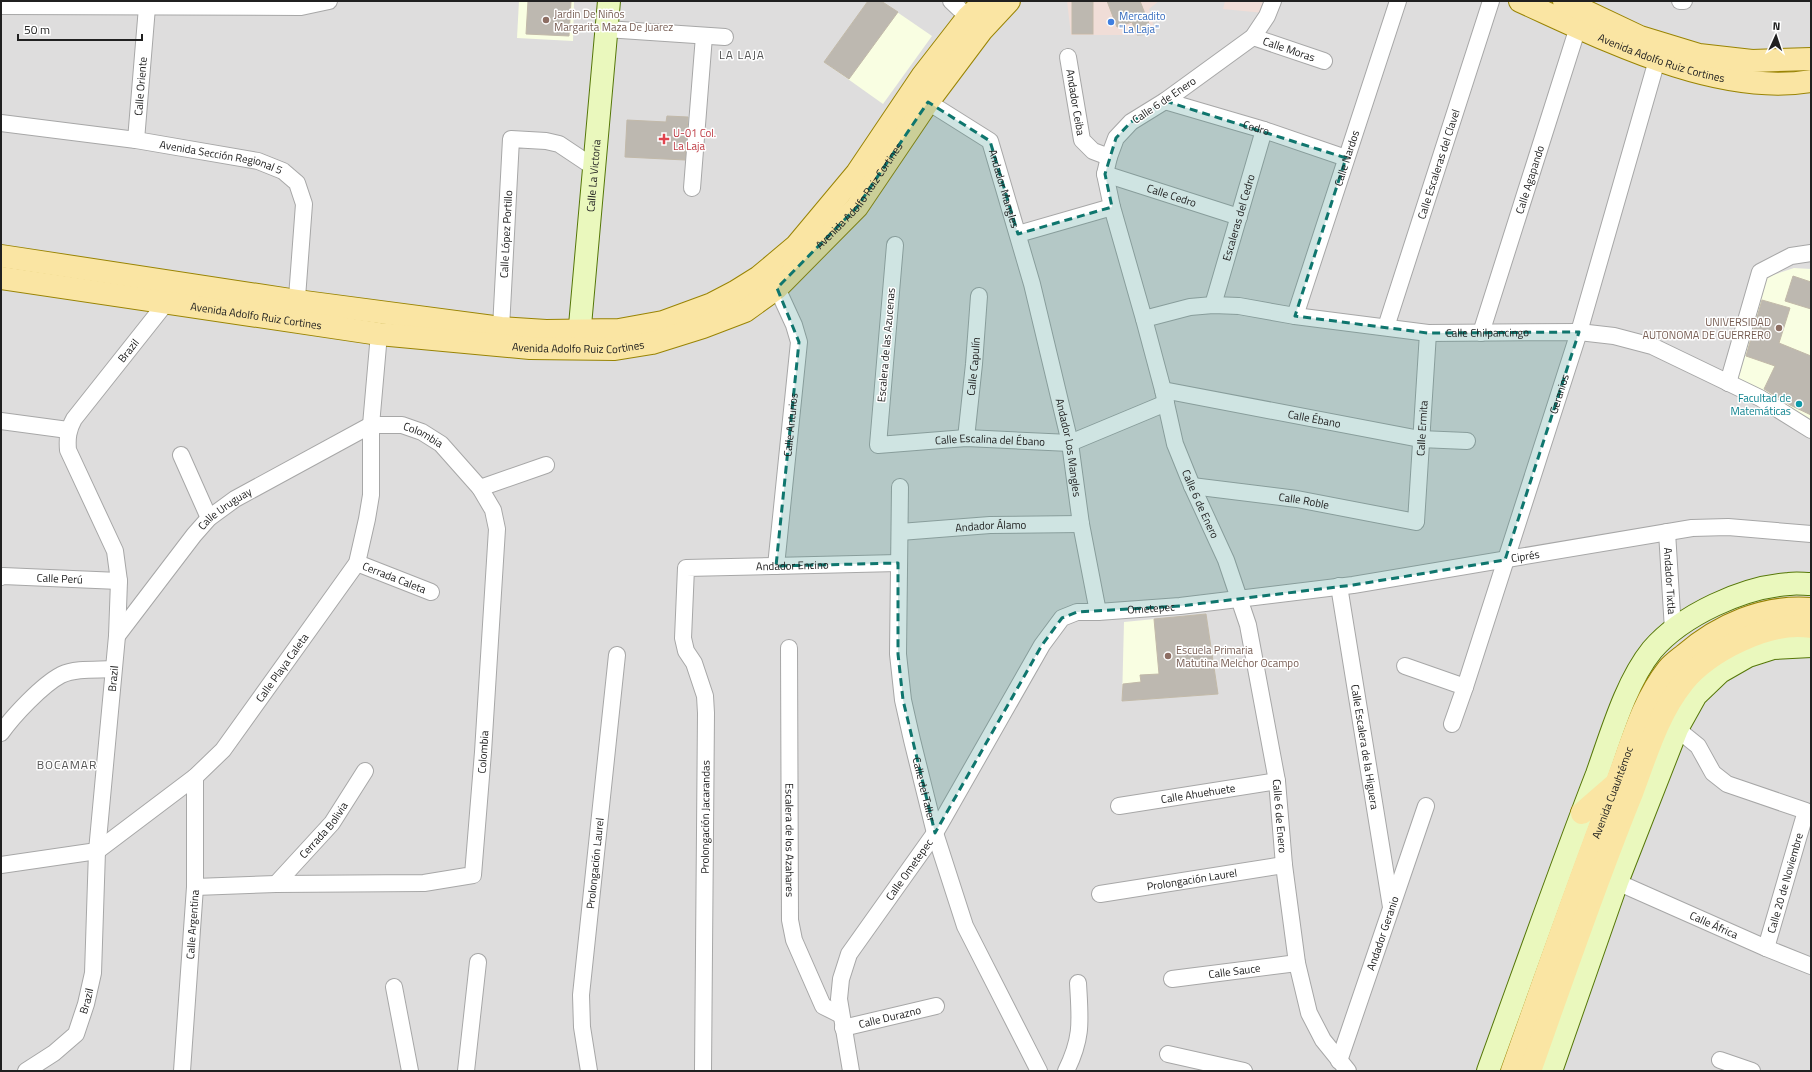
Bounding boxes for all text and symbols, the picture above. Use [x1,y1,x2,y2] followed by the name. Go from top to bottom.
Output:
[554,6,673,35] place label: Jardin De Niños Margarita Maza De Juarez
[1119,8,1166,37] place label: Mercadito "La Laja"
[541,15,551,25] marker: Jardin De Niños Margarita Maza De Juarez
[18,16,142,42] scale bar
[1756,16,1796,56] north arrow
[1106,17,1116,27] marker: Mercadito "La Laja"
[1772,18,1781,34] text: N
[24,20,50,39] text: 50 m
[1596,29,1726,86] street label: Avenida Adolfo Ruiz Cortines
[1261,33,1317,65] street label: Calle Moras
[719,45,765,64] district label: LA LAJA
[130,56,151,116] street label: Calle Oriente
[1062,68,1089,137] street label: Andador Ceiba
[1129,73,1199,127] street label: Calle 6 de Enero
[1413,107,1464,221] street label: Calle Escaleras del Clavel
[1241,116,1272,139] street label: Cedro
[673,125,716,154] place label: U-01 Col. La Laja
[1330,128,1363,188] street label: Calle Nardos
[658,133,670,145] marker: U-01 Col. La Laja
[158,136,285,178] street label: Avenida Sección Regional 5
[582,138,605,213] street label: Calle La Victoria
[812,139,906,253] street label: Avenida Adolfo Ruiz Cortines
[1511,143,1548,216] street label: Calle Agapando
[985,147,1023,230] street label: Andador Mangles
[1218,172,1259,263] street label: Escaleras del Cedro
[1145,180,1199,211] street label: Calle Cedro
[496,190,516,278] street label: Calle López Portillo
[873,287,899,403] street label: Escalera de las Azucenas
[189,298,323,333] street label: Avenida Adolfo Ruiz Cortines
[1642,314,1771,343] place label: UNIVERSIDAD AUTONOMA DE GUERRERO
[1774,323,1784,333] marker: UNIVERSIDAD AUTONOMA DE GUERRERO
[1446,324,1529,341] street label: Calle Chilpancingo
[114,335,143,366] street label: Brazil
[511,336,645,357] street label: Avenida Adolfo Ruiz Cortines
[963,337,984,396] street label: Calle Capulín
[1545,372,1573,416] street label: Geranios
[1730,390,1791,419] place label: Facultad de Matemáticas
[779,392,802,457] street label: Calle Anturios
[1052,397,1085,498] street label: Andador Los Mangles
[1794,399,1804,409] marker: Facultad de Matemáticas
[1412,400,1432,456] street label: Calle Ermita
[1286,406,1342,432] street label: Calle Ébano
[401,418,447,452] street label: Colombia
[934,430,1046,450] street label: Calle Escalina del Ébano
[1178,467,1223,541] street label: Calle 6 de Enero
[194,483,255,533] street label: Calle Uruguay
[1278,489,1331,513] street label: Calle Roble
[955,517,1027,536] street label: Andador Álamo
[1510,546,1541,566] street label: Ciprés
[1660,547,1680,615] street label: Andador Tixtla
[756,557,829,574] street label: Andador Encino
[360,558,429,598] street label: Cerrada Caleta
[36,569,83,587] street label: Calle Perú
[1127,598,1176,618] street label: Ometepec
[252,630,312,705] street label: Calle Playa Caleta
[1176,642,1299,671] place label: Escuela Primaria Matutina Melchor Ocampo
[1163,651,1173,661] marker: Escuela Primaria Matutina Melchor Ocampo
[104,665,122,692] street label: Brazil
[1347,683,1383,811] street label: Calle Escalera de la Higuera
[474,730,493,774] street label: Colombia
[1588,744,1637,841] street label: Avenida Cuauhtémoc
[37,755,97,774] district label: BOCAMAR
[909,755,940,823] street label: Calle del Taller
[697,760,714,874] street label: Prolongación Jacarandas
[1269,778,1291,854] street label: Calle 6 de Enero
[1160,780,1237,807] street label: Calle Ahuehuete
[781,783,798,897] street label: Escalera de los Azahares
[295,798,352,862] street label: Cerrada Bolivia
[582,817,608,910] street label: Prolongación Laurel
[1763,831,1807,935] street label: Calle 20 de Noviembre
[882,835,937,904] street label: Calle Ometepec
[1146,865,1238,895] street label: Prolongación Laurel
[182,889,203,960] street label: Calle Argentina
[1363,894,1403,973] street label: Andador Geranio
[1687,907,1741,943] street label: Calle África
[1208,960,1262,982] street label: Calle Sauce
[75,987,97,1016] street label: Brazil
[857,1002,923,1032] street label: Calle Durazno

